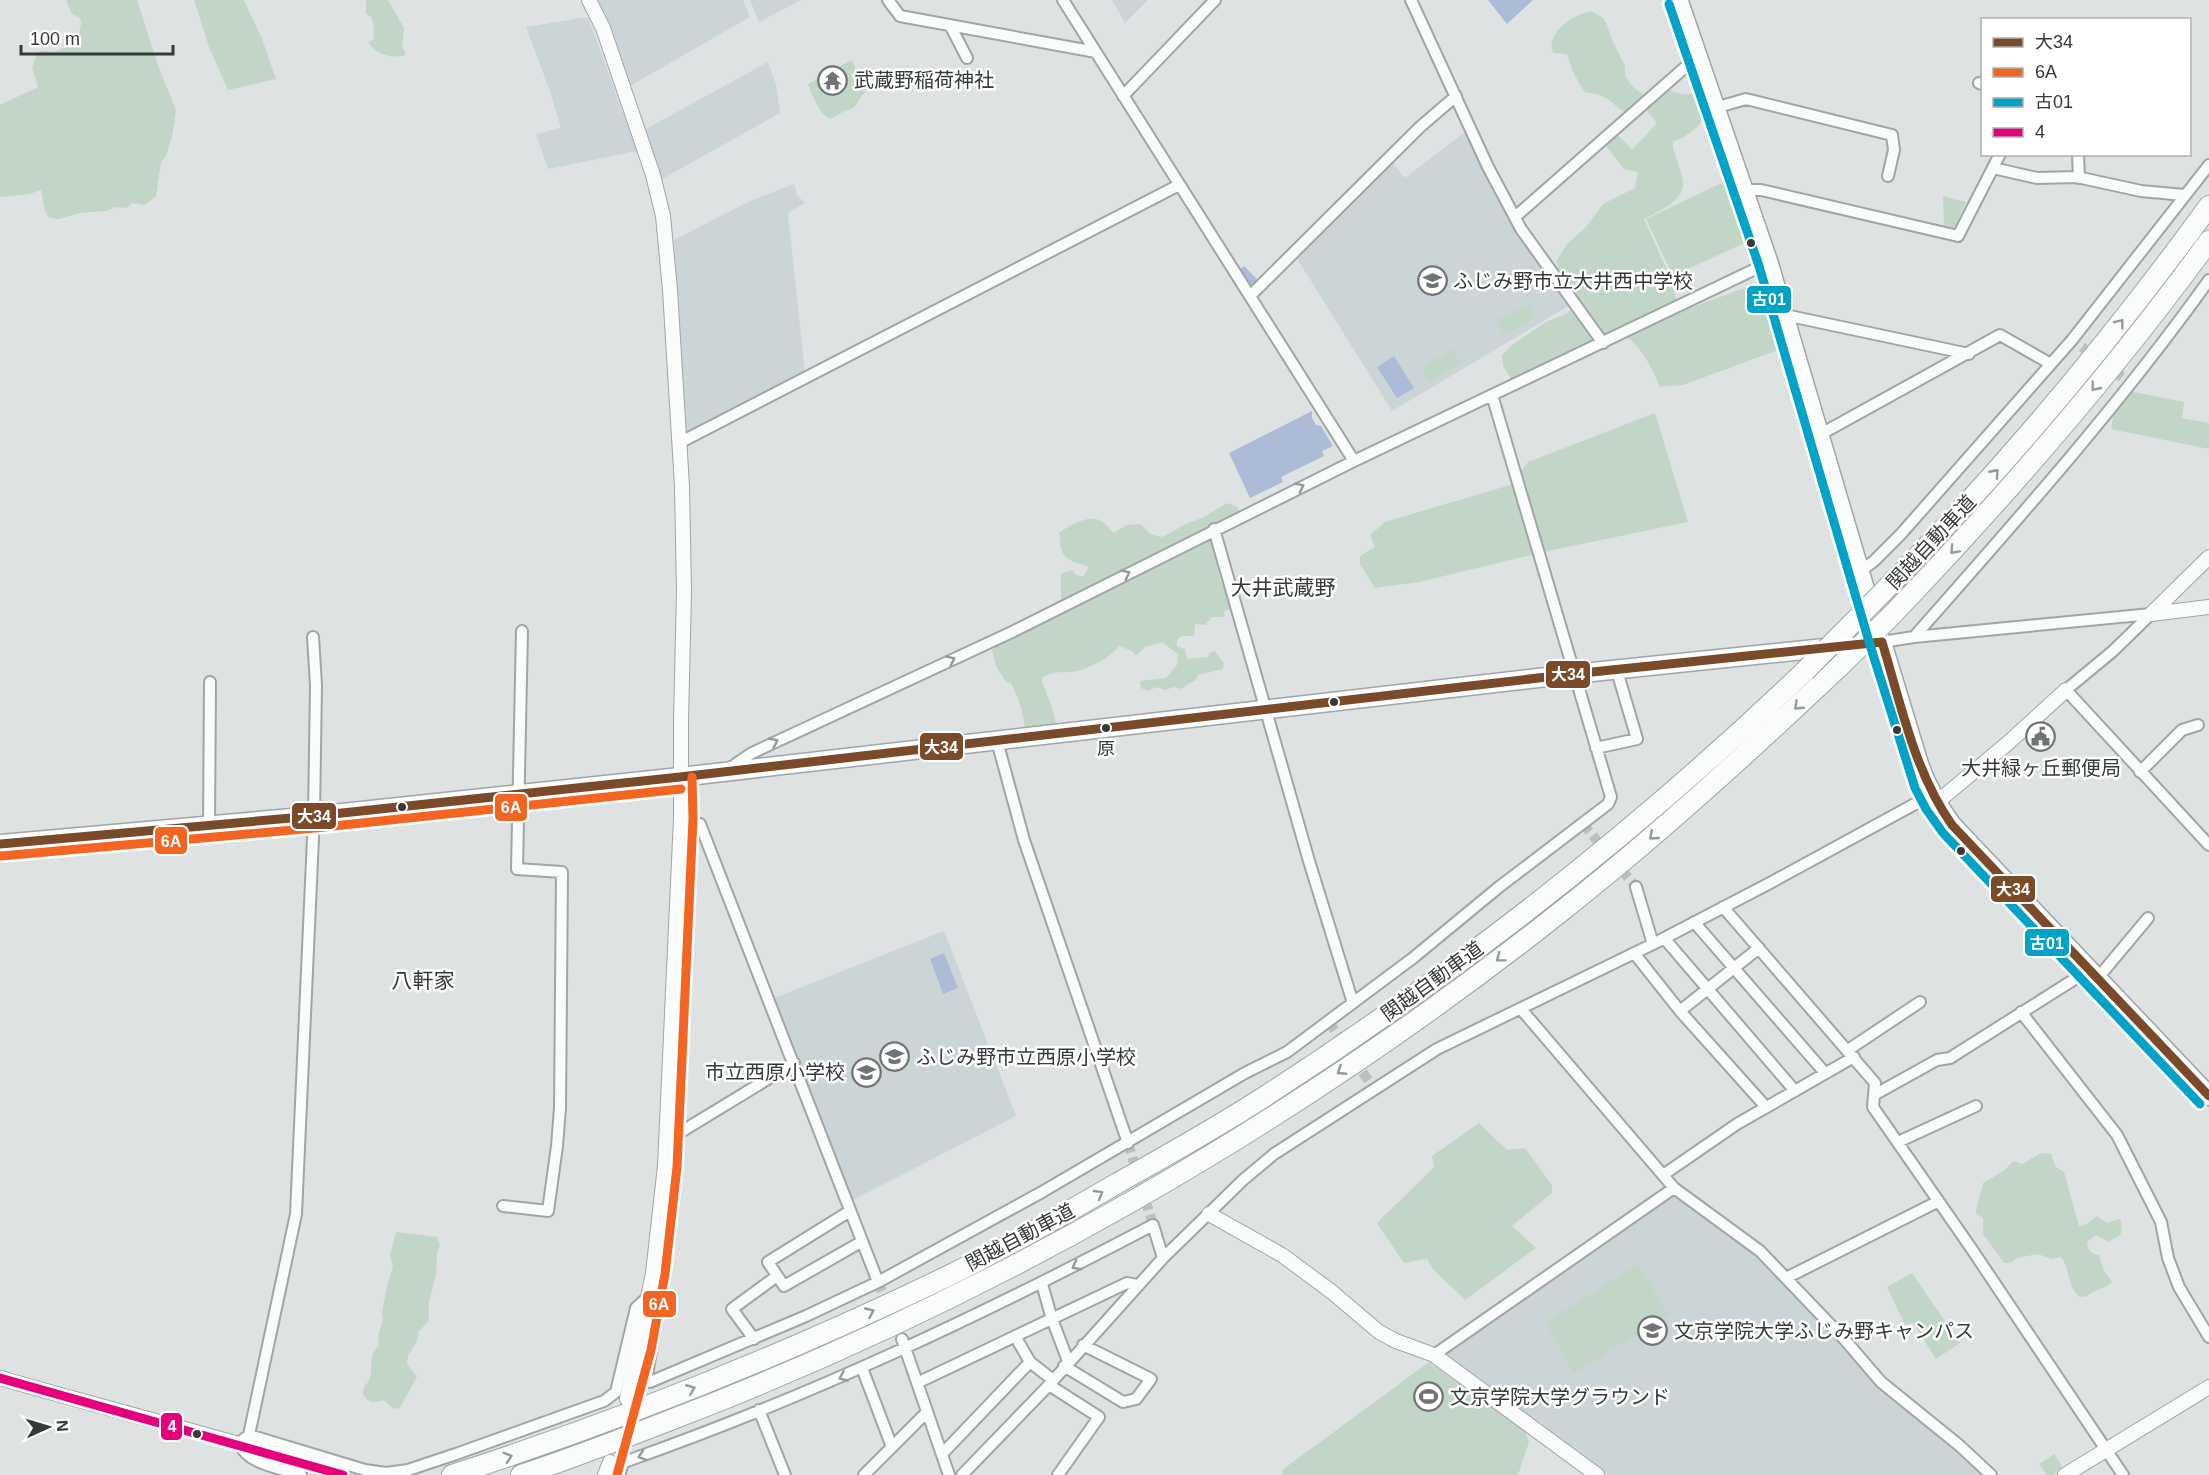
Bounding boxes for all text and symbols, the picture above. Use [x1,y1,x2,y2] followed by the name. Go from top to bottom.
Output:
[21,18,172,56] scale bar
[1981,18,2191,156] legend
[30,29,80,49] text: 100 m
[2035,32,2073,52] text: 大34
[2035,62,2057,82] text: 6A
[817,64,849,96] temple icon: 武蔵野稲荷神社
[854,69,994,91] place label: 武蔵野稲荷神社
[2035,92,2073,112] text: 古01
[2035,122,2045,142] text: 4
[1745,237,1757,249] unlabelled marker
[1416,265,1448,297] school or university icon: ふじみ野市立大井西中学校
[1453,270,1693,292] place label: ふじみ野市立大井西中学校
[1746,285,1792,314] line badge: 古01
[1752,291,1786,308] text: 古01
[2112,318,2123,329] one-way arrow
[2092,380,2103,391] one-way arrow
[1988,469,1999,479] one-way arrow
[1294,483,1305,494] one-way arrow
[1882,491,1980,593] street label: 関越自動車道
[1950,543,1961,554] one-way arrow
[1119,570,1130,581] one-way arrow
[1231,576,1336,599] district label: 大井武蔵野
[944,656,955,668] one-way arrow
[1545,660,1591,689] line badge: 大34
[1551,666,1585,683] text: 大34
[1328,696,1340,708] unlabelled marker
[1794,699,1805,710] one-way arrow
[2025,721,2057,753] public building icon: 大井緑ヶ丘郵便局
[1100,722,1112,734] marker: 原
[1891,724,1903,736] unlabelled marker
[919,732,964,761] line badge: 大34
[767,738,778,750] one-way arrow
[924,739,958,756] text: 大34
[1097,739,1115,759] place label: 原
[1961,757,2121,779] place label: 大井緑ヶ丘郵便局
[494,793,528,822] line badge: 6A
[501,799,522,816] text: 6A
[396,801,408,813] unlabelled marker
[291,802,337,830] line badge: 大34
[297,808,331,825] text: 大34
[154,826,188,855] line badge: 6A
[1649,829,1660,840] one-way arrow
[161,833,182,850] text: 6A
[1955,845,1967,857] unlabelled marker
[1990,875,2036,903] line badge: 大34
[1996,881,2030,898] text: 大34
[2024,928,2070,957] line badge: 古01
[2030,935,2064,952] text: 古01
[1377,937,1487,1025] street label: 関越自動車道
[1496,950,1507,961] one-way arrow
[392,969,455,992] district label: 八軒家
[879,1041,911,1073] school or university icon: ふじみ野市立西原小学校
[916,1046,1136,1068] place label: ふじみ野市立西原小学校
[850,1056,882,1088] school or university icon: 市立西原小学校
[705,1061,845,1083] place label: 市立西原小学校
[1337,1063,1347,1075] one-way arrow
[1093,1190,1103,1201] one-way arrow
[962,1199,1078,1275] street label: 関越自動車道
[1071,1259,1082,1270] one-way arrow
[642,1290,677,1318] line badge: 6A
[649,1296,670,1313] text: 6A
[863,1307,874,1319] one-way arrow
[1637,1315,1669,1347] school or university icon: 文京学院大学ふじみ野キャンパス
[1674,1320,1974,1342] place label: 文京学院大学ふじみ野キャンパス
[838,1369,849,1381] one-way arrow
[1413,1381,1445,1413] sports icon: 文京学院大学グラウンド
[684,1384,695,1396] one-way arrow
[1450,1386,1670,1408] place label: 文京学院大学グラウンド
[18,1397,78,1457] north arrow
[160,1412,183,1441] line badge: 4
[168,1418,177,1435] text: 4
[54,1420,71,1432] text: N
[191,1428,203,1440] unlabelled marker
[637,1448,648,1461] one-way arrow
[502,1452,513,1464] one-way arrow

